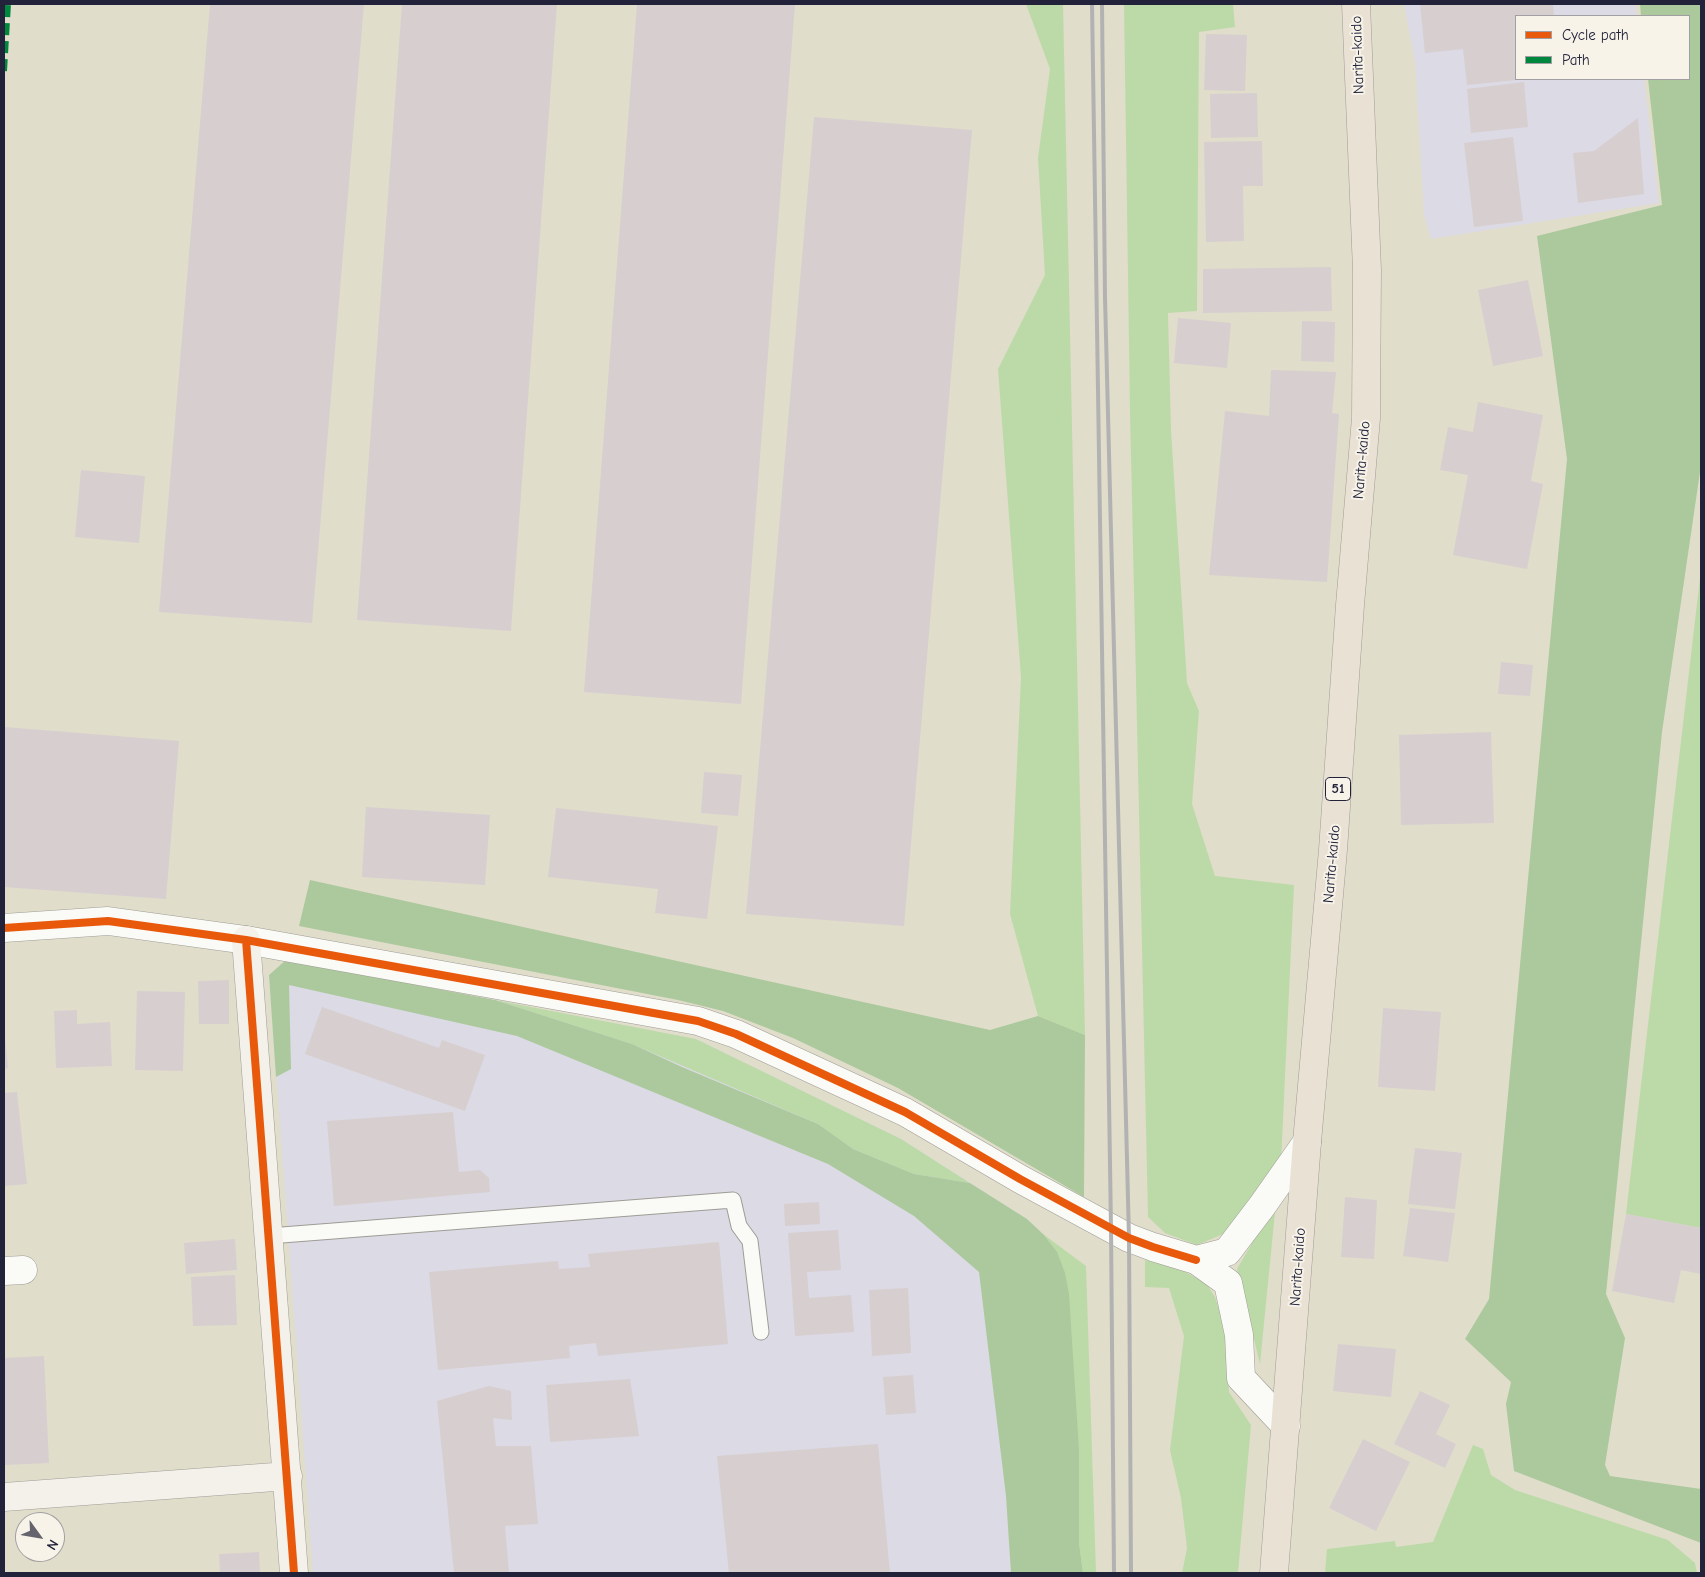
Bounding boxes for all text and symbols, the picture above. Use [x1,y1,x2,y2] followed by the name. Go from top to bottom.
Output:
[1348,15,1368,95] street label: Narita-kaido
[1515,15,1690,80] legend
[1562,26,1629,44] text: Cycle path
[1562,51,1590,69] text: Path
[1350,420,1374,500] street label: Narita-kaido
[1326,778,1350,801] road number: 51
[1320,824,1344,904] street label: Narita-kaido
[1286,1227,1310,1307] street label: Narita-kaido
[15,1512,65,1562] north arrow
[43,1536,62,1553] text: N

